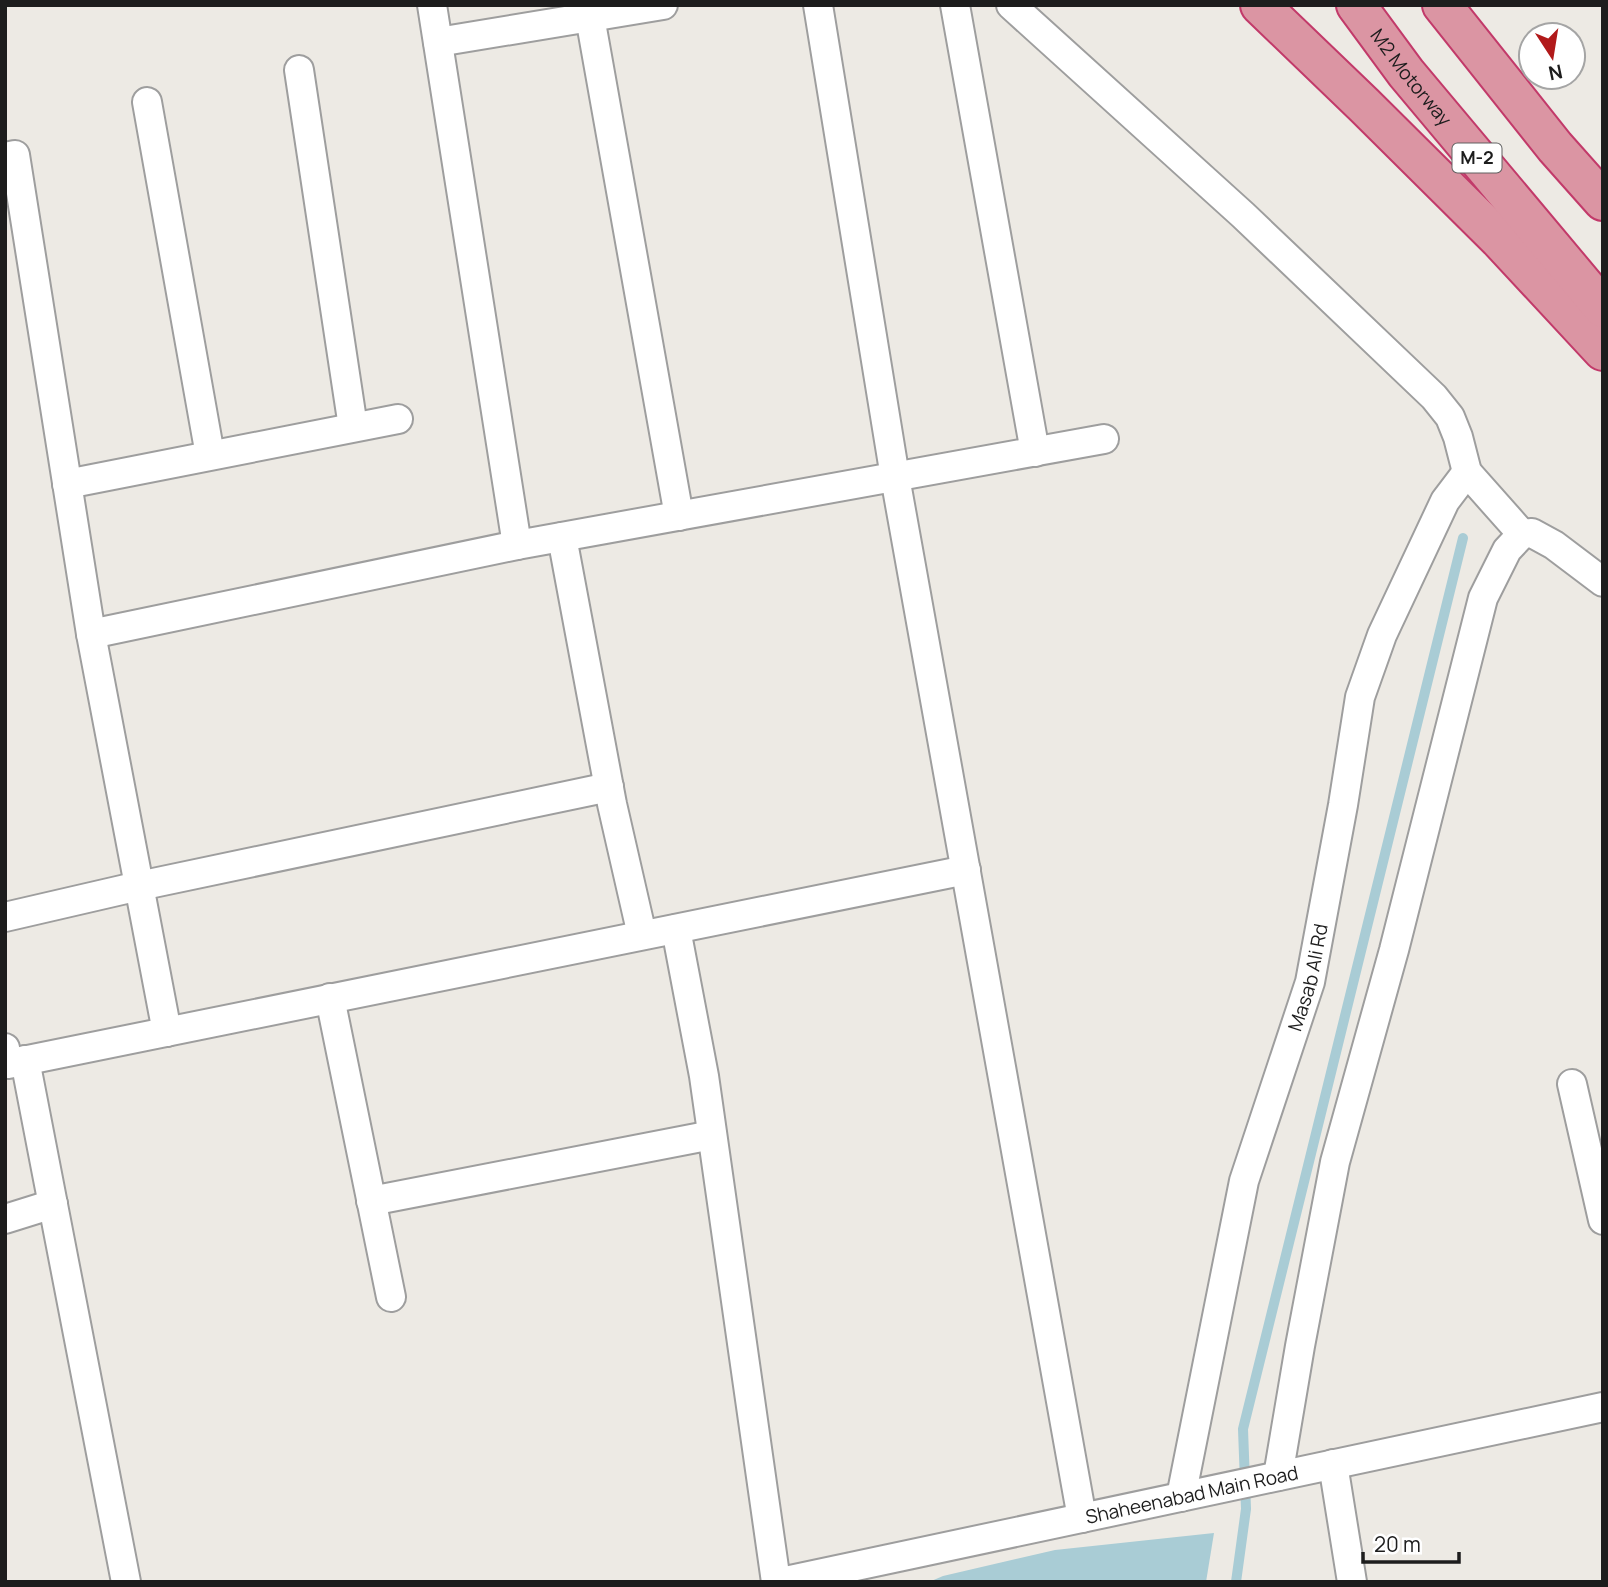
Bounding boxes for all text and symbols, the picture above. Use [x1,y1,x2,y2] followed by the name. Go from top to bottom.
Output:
[1517,21,1587,91] north arrow
[1365,23,1458,131] street label: M2 Motorway
[1546,58,1565,87] text: N
[1452,144,1502,173] road number: M-2
[1282,921,1334,1034] street label: Masab Ali Rd
[1083,1459,1300,1530] street label: Shaheenabad Main Road
[1363,1520,1459,1564] scale bar
[1374,1530,1421,1558] text: 20 m

